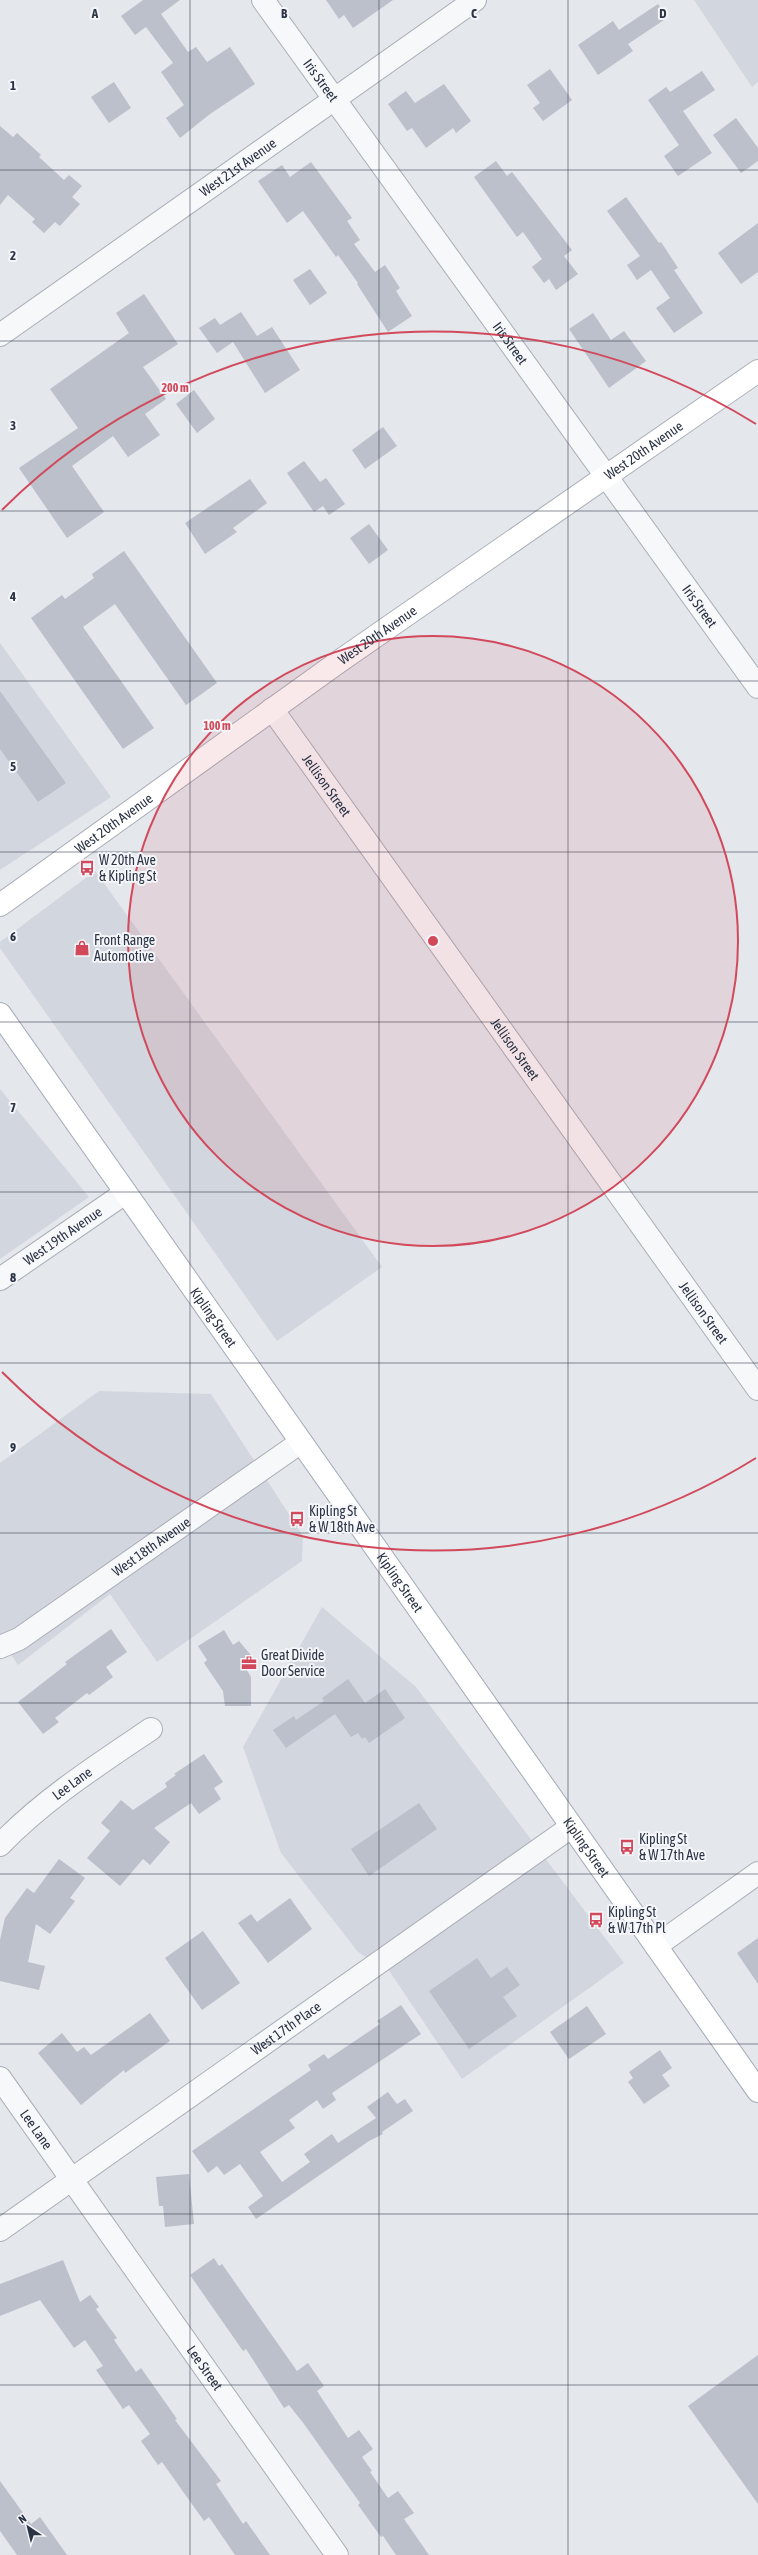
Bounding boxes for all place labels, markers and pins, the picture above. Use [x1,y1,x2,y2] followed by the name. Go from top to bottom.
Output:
[99,852,156,884] place label: W 20th Ave & Kipling St
[78,859,96,877] bus stop icon: W 20th Ave & Kipling St
[94,932,155,964] place label: Front Range Automotive
[426,934,440,948] centre of rings
[73,939,91,957] shop icon: Front Range Automotive
[309,1503,375,1535] place label: Kipling St & W 18th Ave
[288,1510,306,1528] bus stop icon: Kipling St & W 18th Ave
[261,1647,325,1679] place label: Great Divide Door Service
[240,1654,258,1672] office icon: Great Divide Door Service
[639,1831,705,1863] place label: Kipling St & W 17th Ave
[618,1838,636,1856] bus stop icon: Kipling St & W 17th Ave
[608,1904,666,1936] place label: Kipling St & W 17th Pl
[587,1911,605,1929] bus stop icon: Kipling St & W 17th Pl

